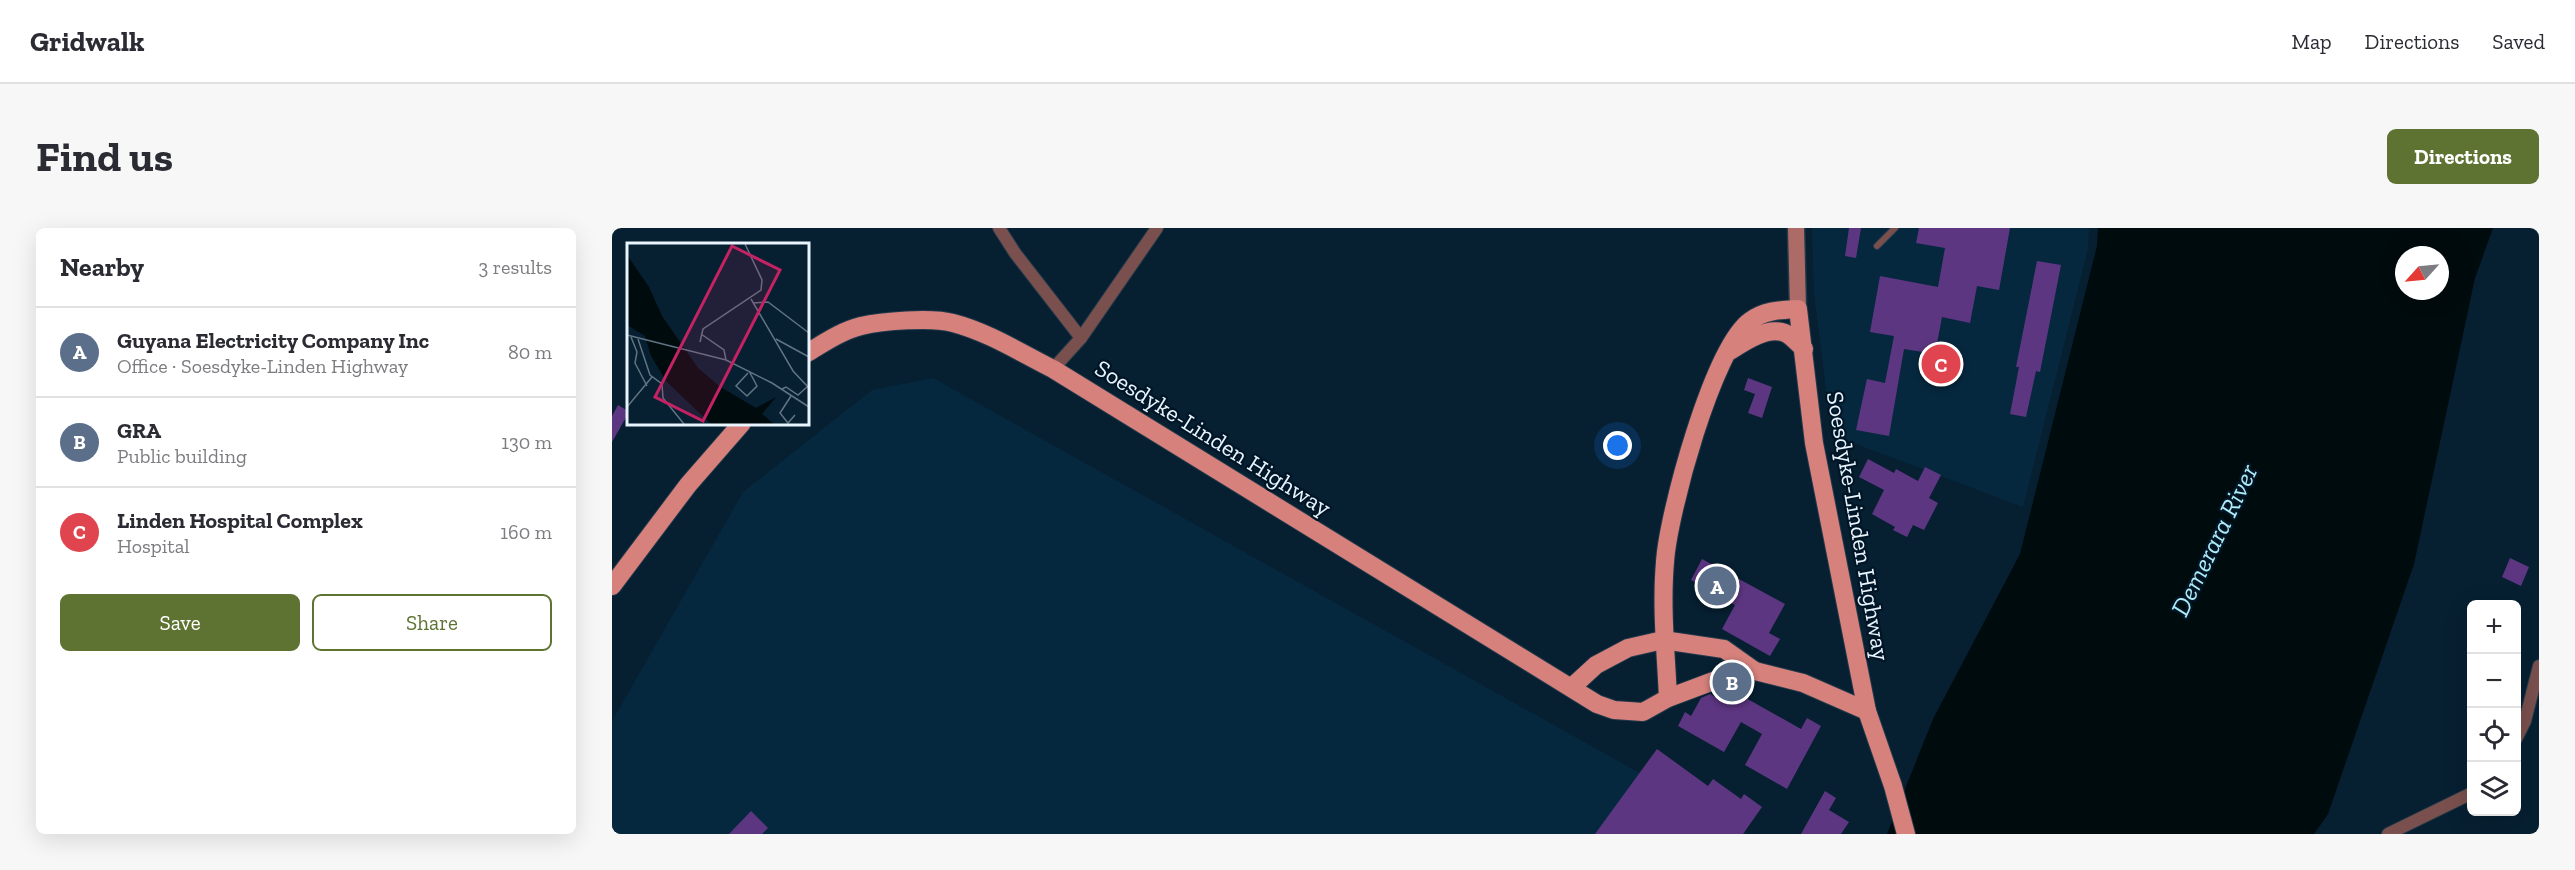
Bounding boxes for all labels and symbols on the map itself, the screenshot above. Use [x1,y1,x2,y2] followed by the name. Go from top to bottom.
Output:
[627,243,808,424] inset map
[2395,246,2449,300] north arrow
[1922,342,1960,386] pin: C
[1090,353,1337,523] street label: Soesdyke-Linden Highway
[1821,389,1897,663] street label: Soesdyke-Linden Highway
[1603,431,1632,460] your location
[2163,459,2265,621] water label: Demerara River
[1698,564,1736,608] pin: A
[1712,660,1752,704] pin: B

